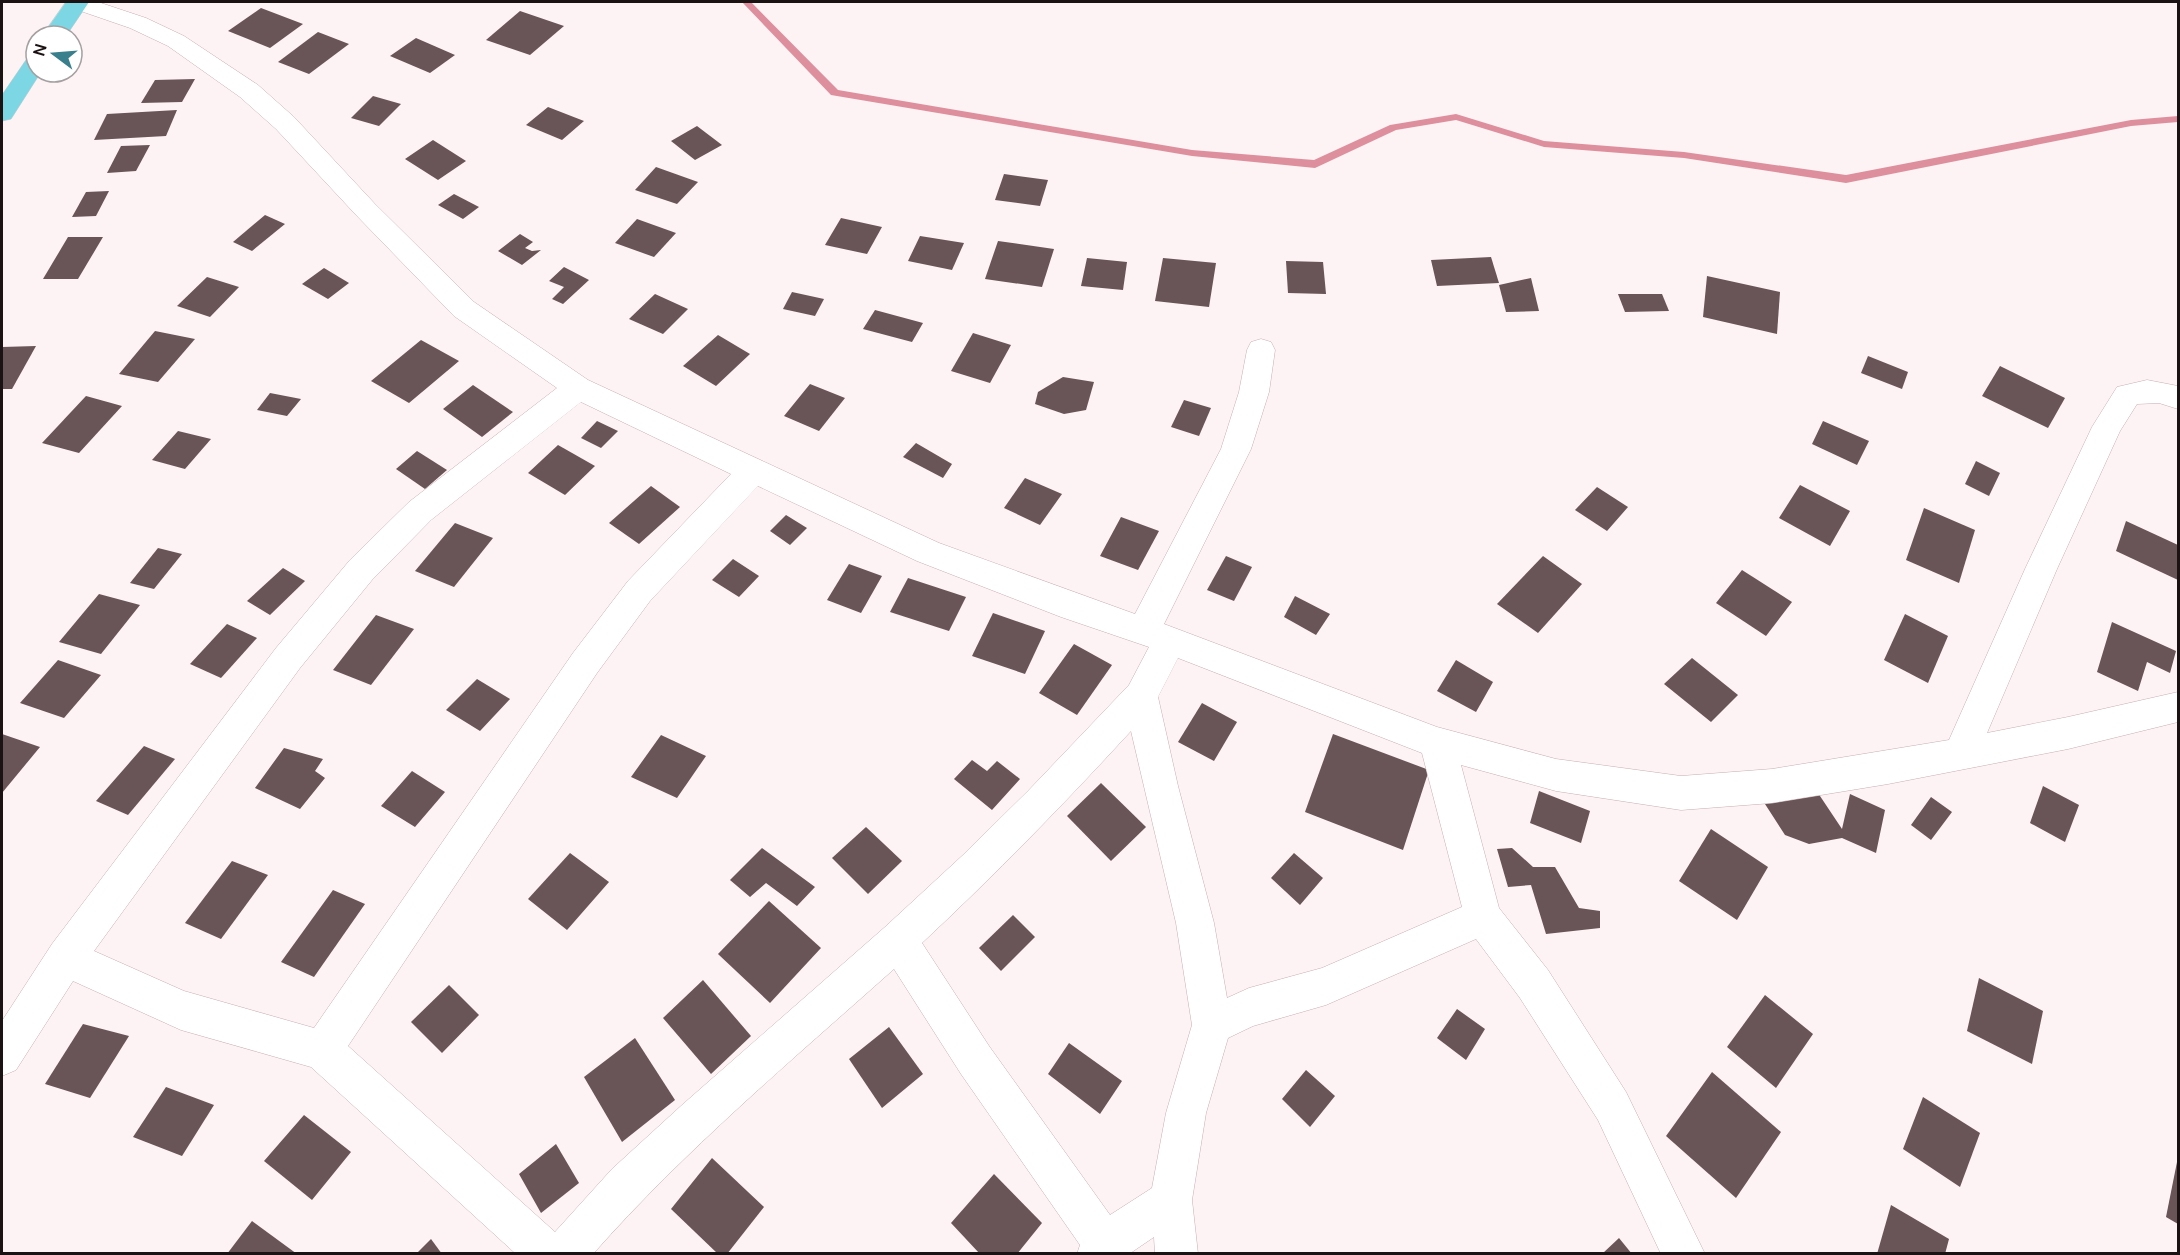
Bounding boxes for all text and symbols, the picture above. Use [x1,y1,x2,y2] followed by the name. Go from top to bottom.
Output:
[24,24,84,84] north arrow
[27,41,52,58] text: N

